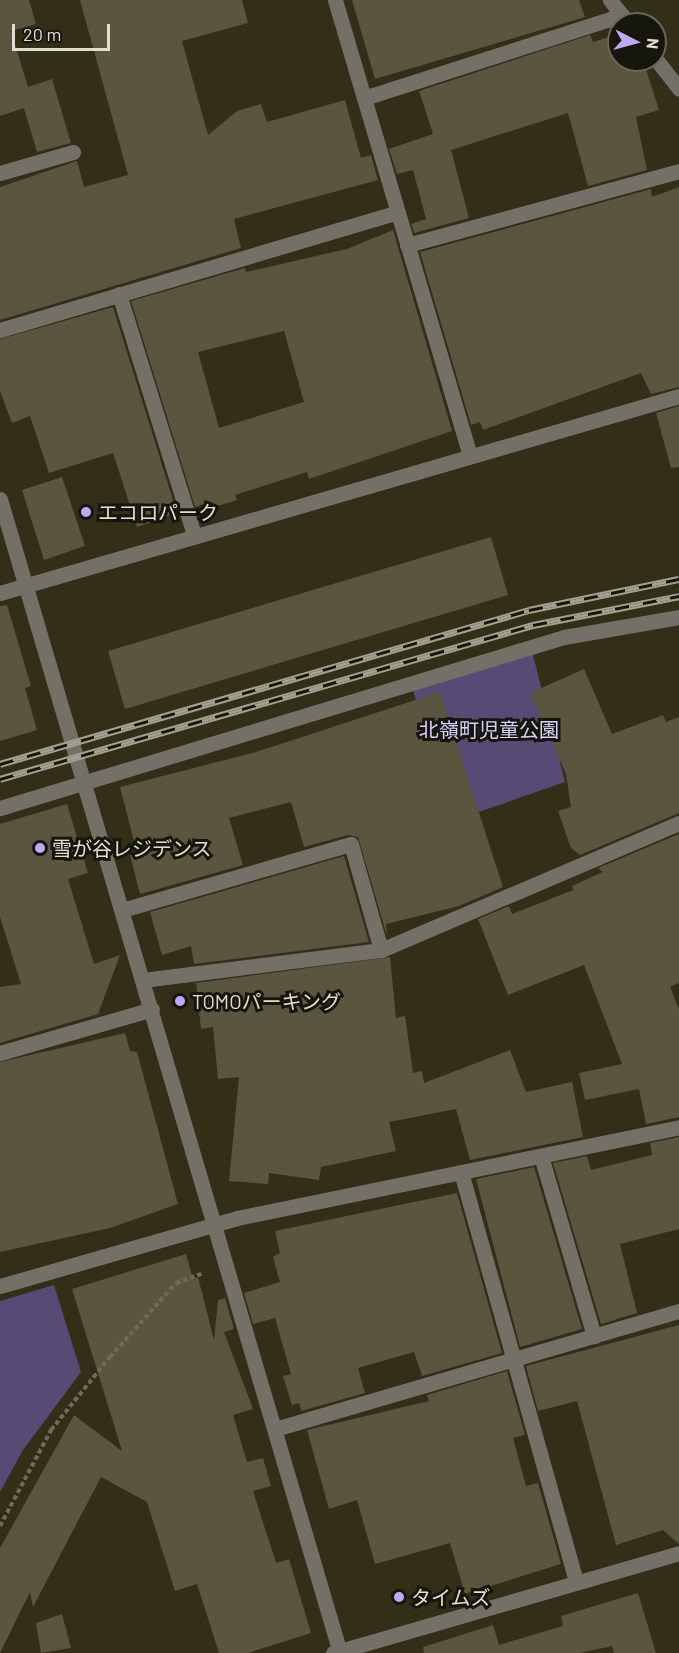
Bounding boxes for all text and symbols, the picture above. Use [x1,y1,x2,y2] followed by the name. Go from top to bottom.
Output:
[15,12,112,50] scale bar
[607,12,667,72] north arrow
[23,23,61,45] text: 20 m
[643,37,663,50] text: N
[98,500,218,524] place label: エコロパーク
[79,505,93,519] marker: エコロパーク
[419,717,559,741] park label: 北嶺町児童公園
[52,836,212,860] place label: 雪が谷レジデンス
[33,841,47,855] marker: 雪が谷レジデンス
[192,989,342,1013] place label: TOMOパーキング
[173,994,187,1008] marker: TOMOパーキング
[411,1585,491,1609] place label: タイムズ
[392,1590,406,1604] marker: タイムズ

